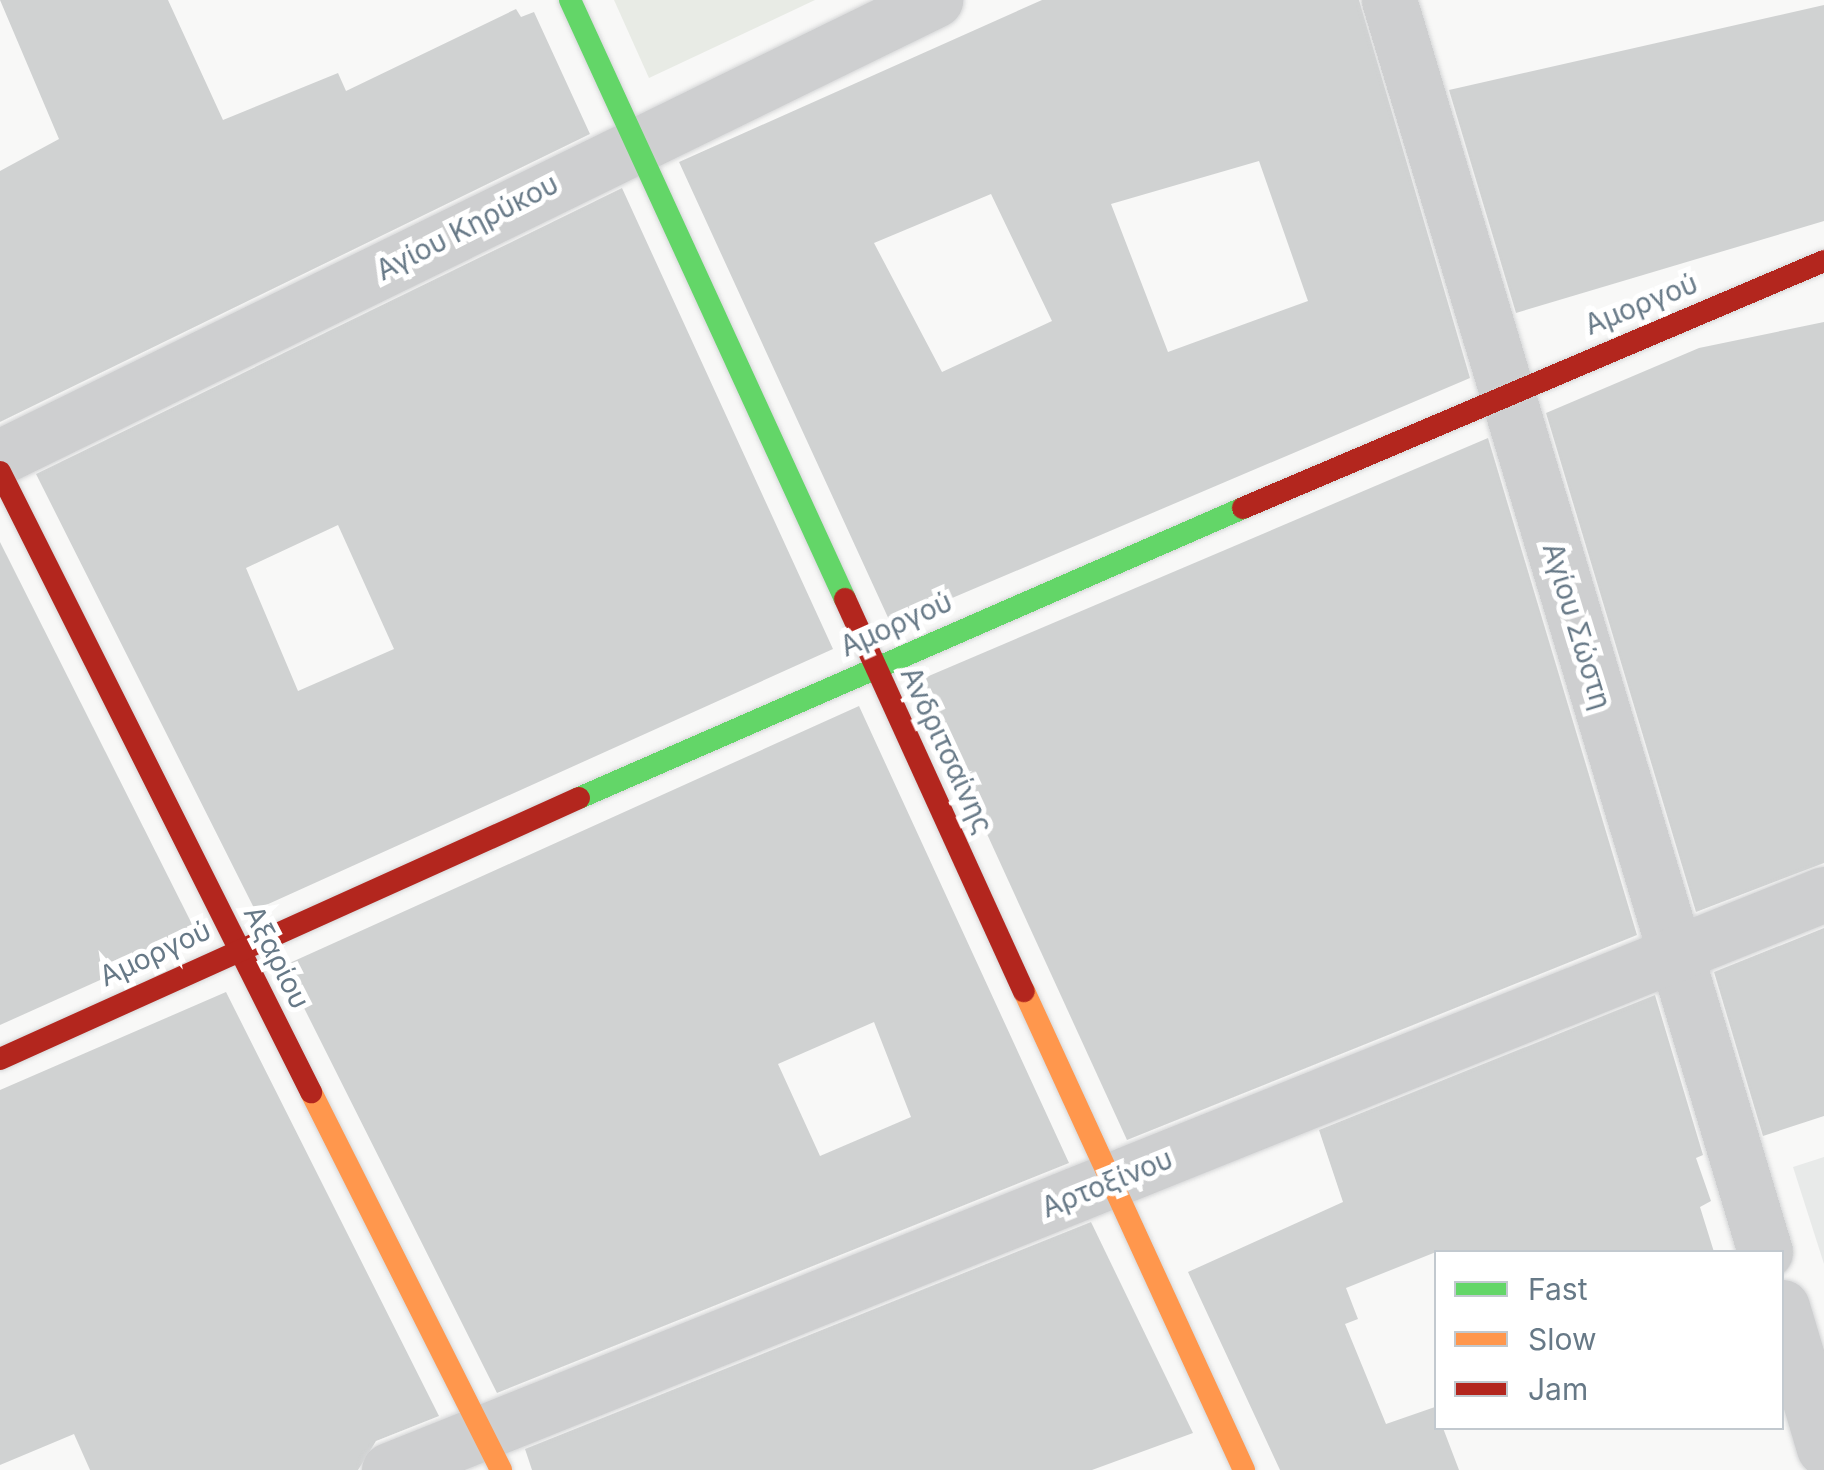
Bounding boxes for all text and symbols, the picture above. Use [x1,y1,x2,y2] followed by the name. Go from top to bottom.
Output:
[370,167,564,287] street label: Αγίου Κηρύκου
[1580,266,1702,342] street label: Αμοργού
[1536,539,1618,713] street label: Αγίου Σώστη
[835,585,957,663] street label: Αμοργού
[894,661,1000,839] street label: Ανδριτσαίνης
[237,900,317,1014] street label: Αξαρίου
[94,913,216,993] street label: Αμοργού
[1037,1141,1177,1225] street label: Αρτοξίνου
[1434,1250,1784,1430] legend
[1528,1271,1587,1307] text: Fast
[1528,1321,1597,1357] text: Slow
[1528,1371,1588,1407] text: Jam

